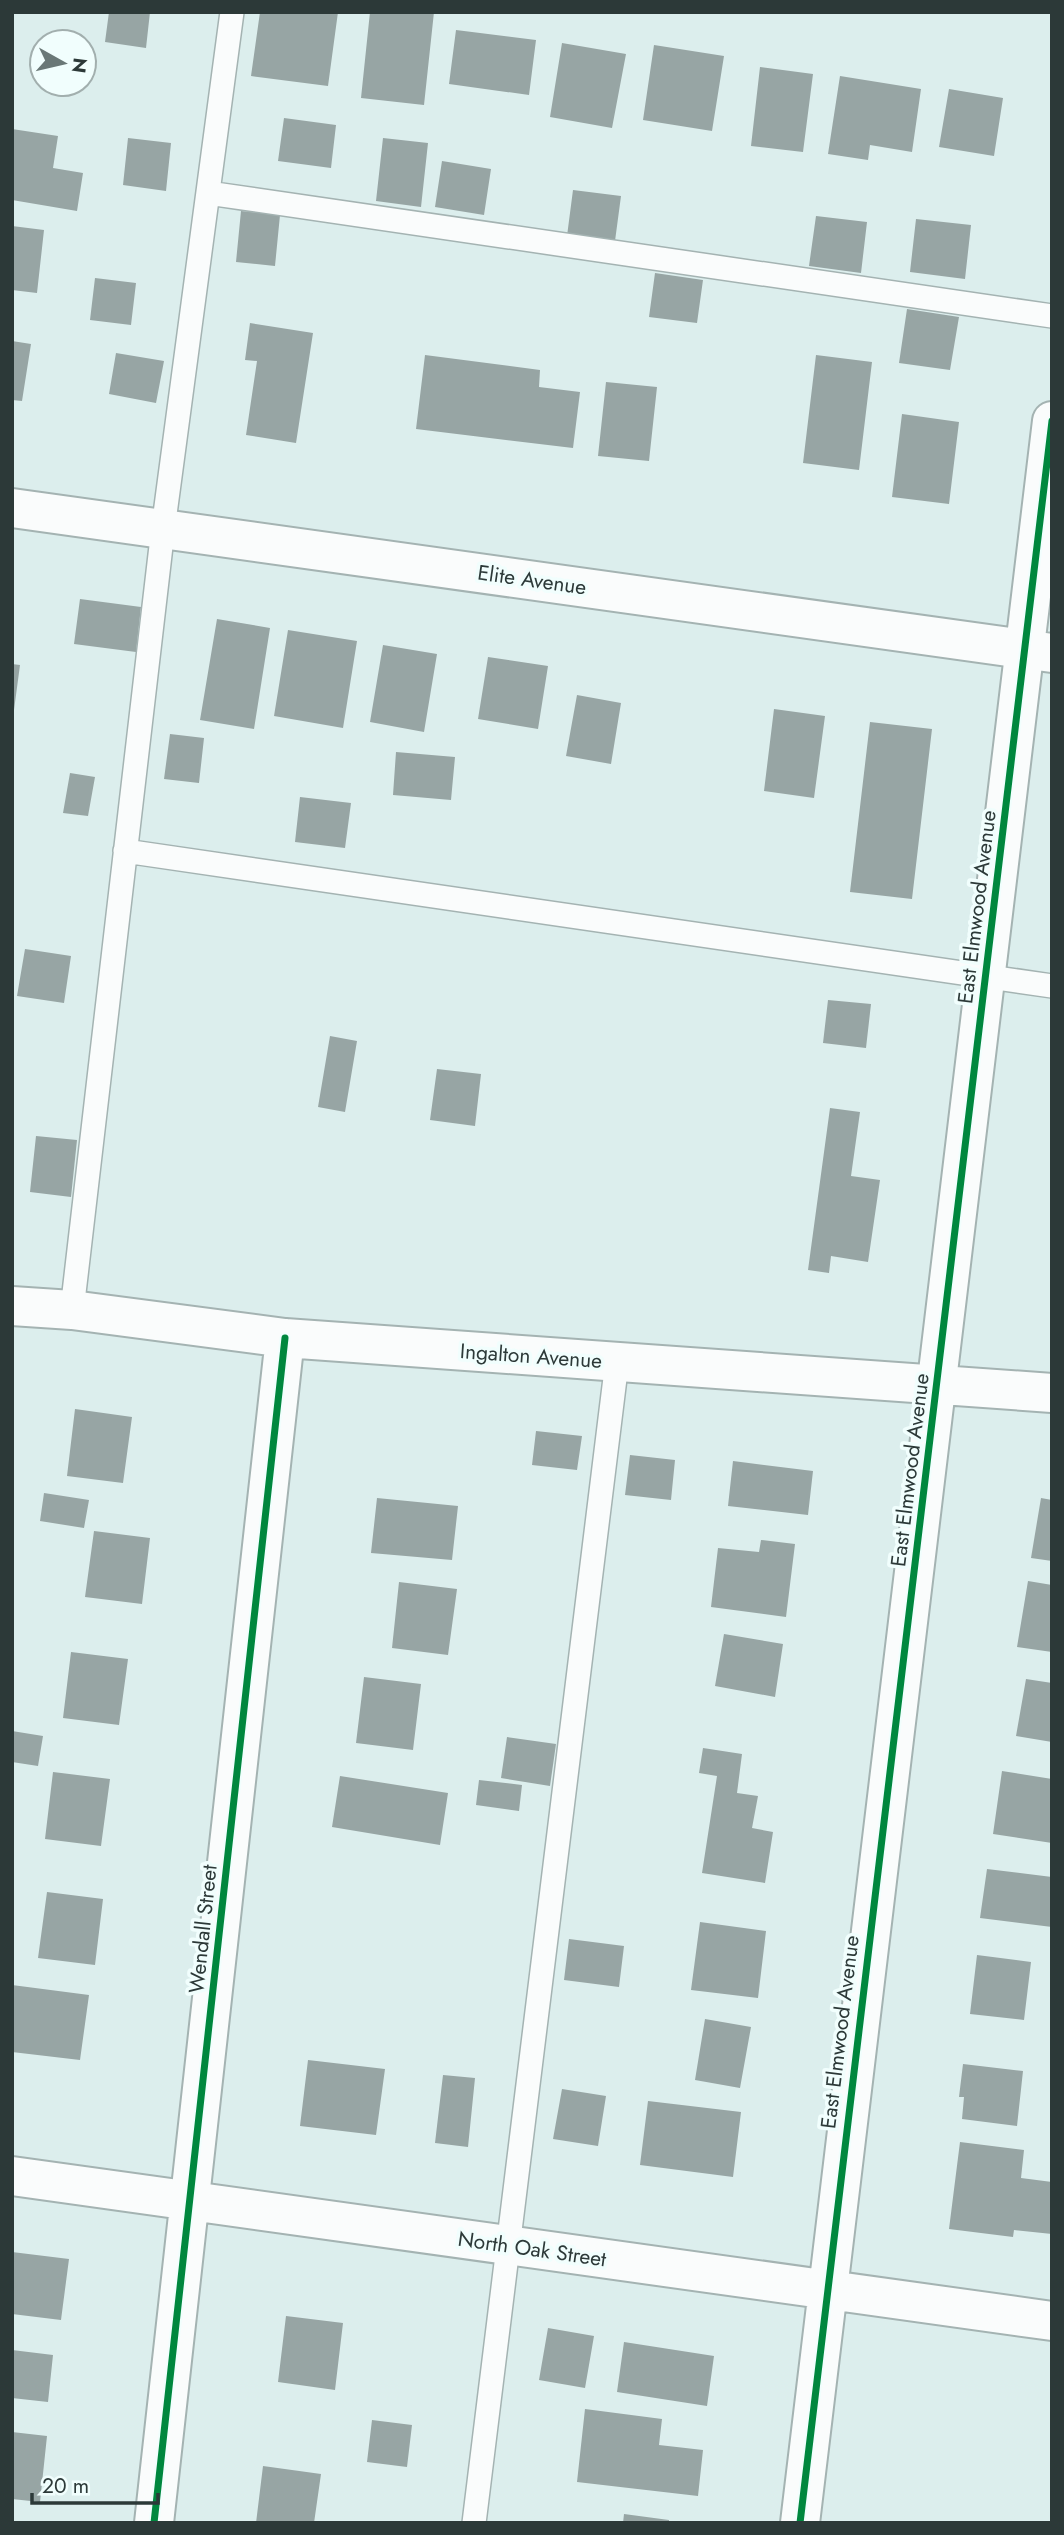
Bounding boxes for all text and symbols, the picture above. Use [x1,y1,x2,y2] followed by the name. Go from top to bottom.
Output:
[28,28,98,98] north arrow
[65,56,94,75] text: N
[476,558,588,602] street label: Elite Avenue
[950,808,1004,1005] street label: East Elmwood Avenue
[459,1336,603,1376] street label: Ingalton Avenue
[883,1371,937,1568] street label: East Elmwood Avenue
[181,1863,225,1995] street label: Wendall Street
[813,1933,867,2130] street label: East Elmwood Avenue
[456,2224,608,2274] street label: North Oak Street
[32,2462,158,2506] scale bar
[42,2471,89,2501] text: 20 m

